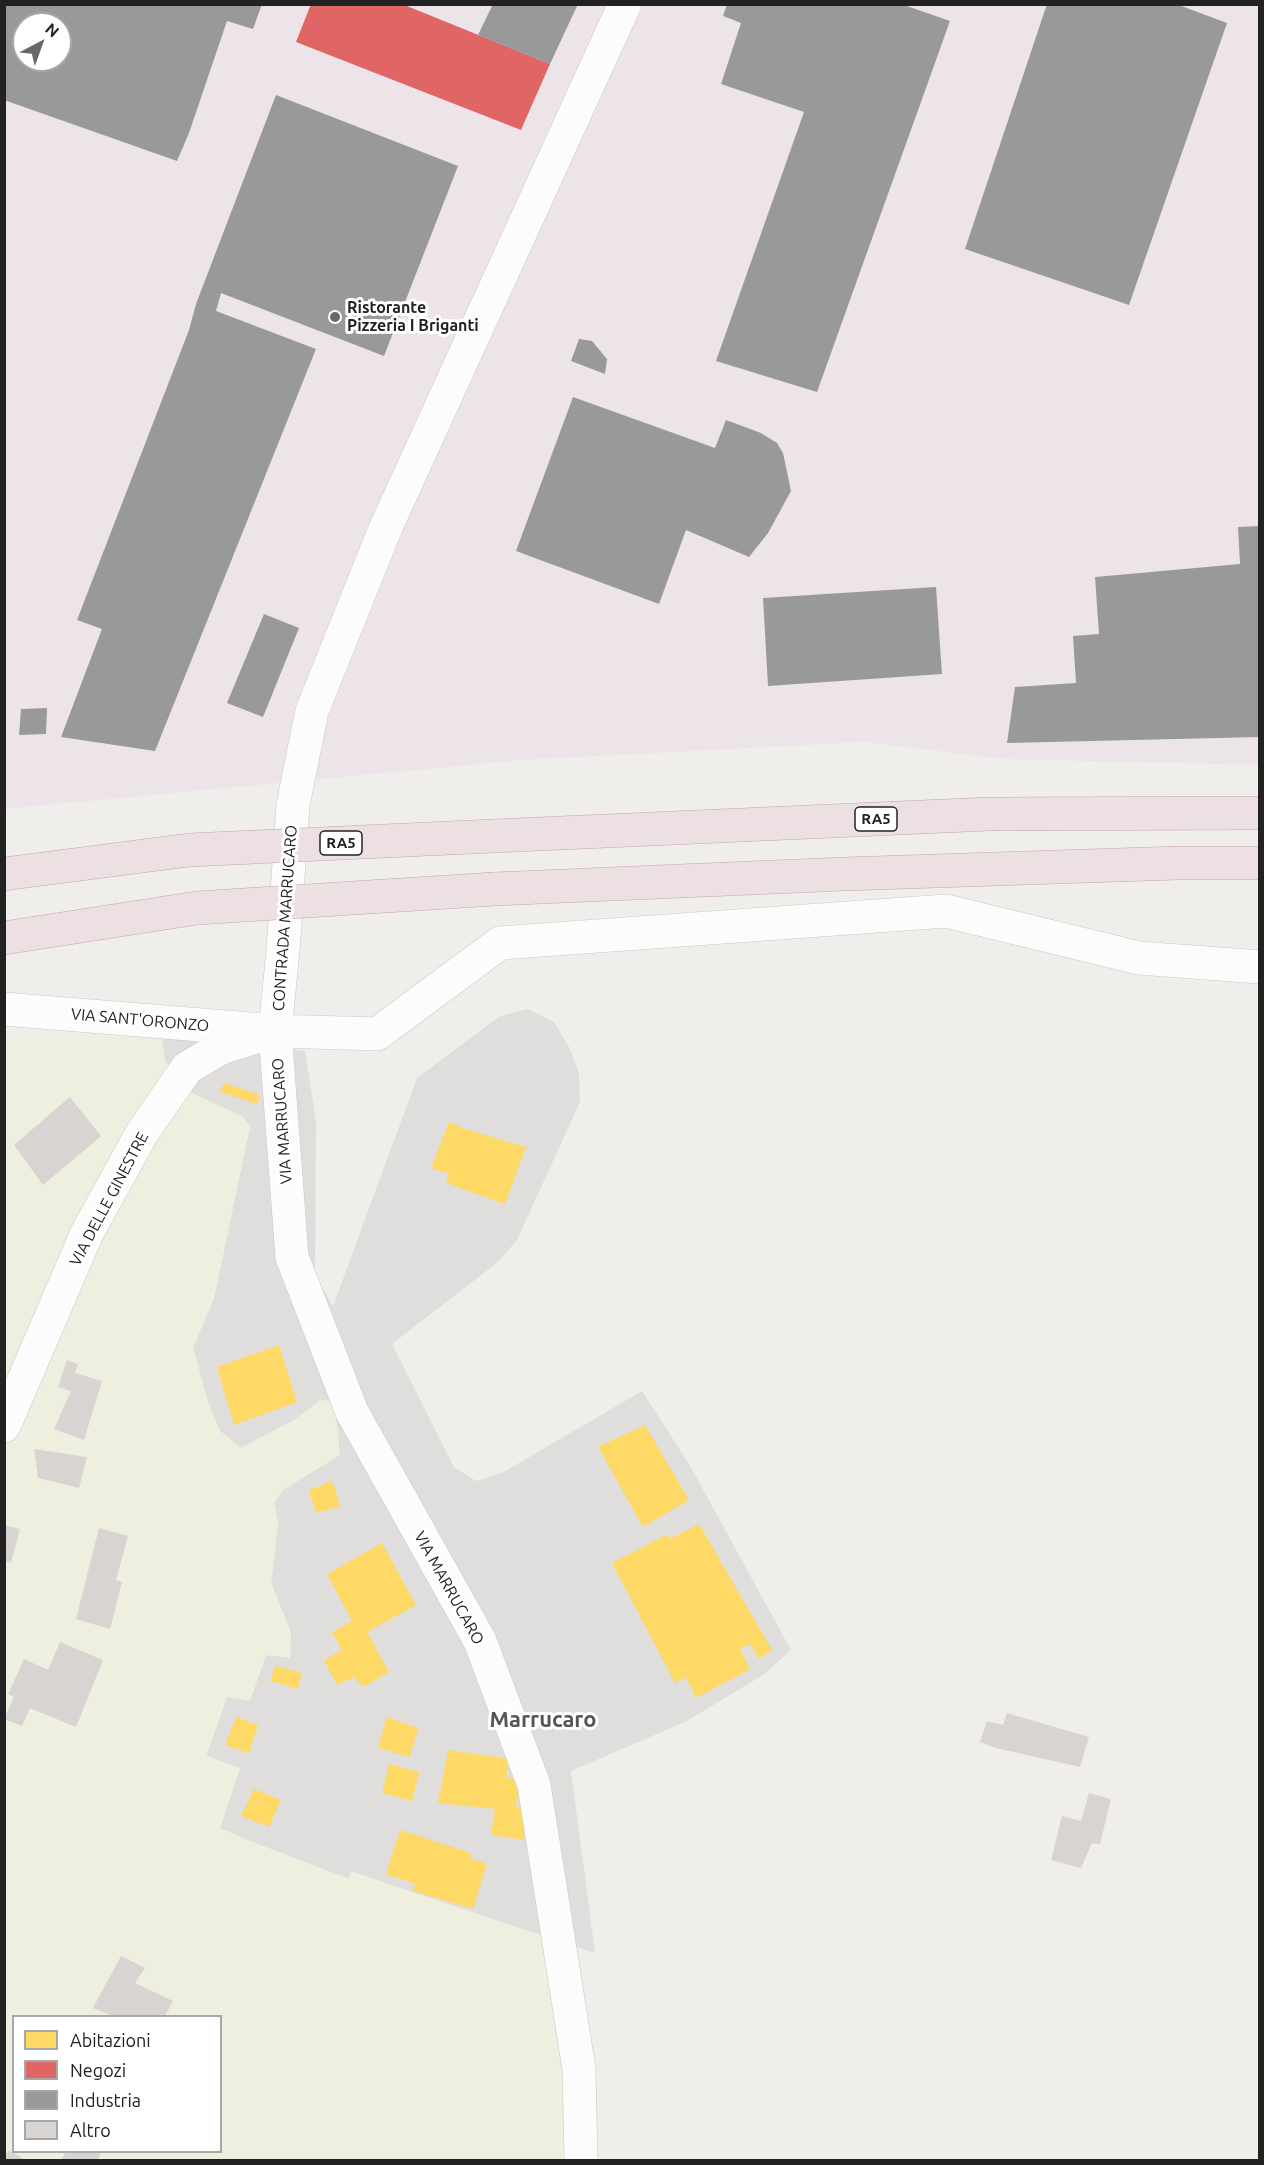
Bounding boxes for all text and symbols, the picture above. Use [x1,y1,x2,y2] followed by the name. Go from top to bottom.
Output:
[12,12,72,72] north arrow
[42,19,63,41] text: N
[347,298,479,336] place label: Ristorante Pizzeria I Briganti
[328,310,342,324] marker: Ristorante Pizzeria I Briganti
[855,807,897,831] road number: RA5
[269,824,301,1012] street label: CONTRADA MARRUCARO
[320,831,362,855] road number: RA5
[70,1004,210,1036] street label: VIA SANT'ORONZO
[268,1057,296,1185] street label: VIA MARRUCARO
[66,1129,152,1269] street label: VIA DELLE GINESTRE
[410,1528,488,1648] street label: VIA MARRUCARO
[490,1707,596,1733] district label: Marrucaro
[12,2015,222,2153] legend
[70,2030,151,2050] text: Abitazioni
[70,2060,126,2080] text: Negozi
[70,2090,141,2110] text: Industria
[70,2120,111,2140] text: Altro

